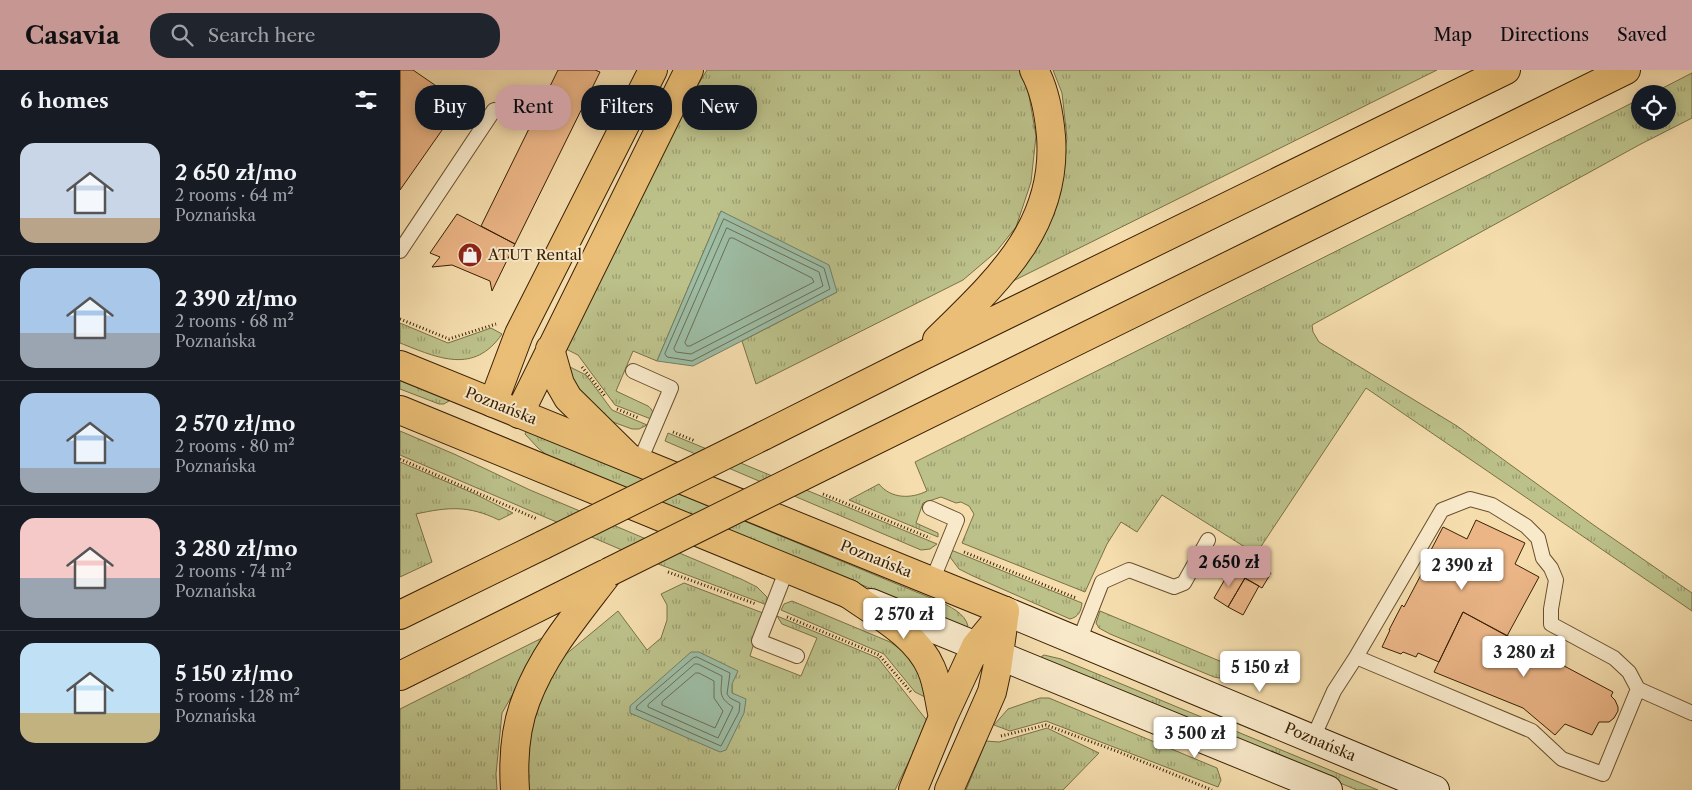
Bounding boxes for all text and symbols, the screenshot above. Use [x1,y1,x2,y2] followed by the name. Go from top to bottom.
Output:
[150,13,500,58] search box
[25,21,120,50] text: Casavia
[168,21,196,49] icon: search
[208,24,315,47] text: Search here
[1433,24,1472,46] text: Map
[1500,24,1589,46] text: Directions
[1617,24,1667,46] text: Saved
[415,85,485,130] chip: Buy
[495,85,571,130] chip: Rent
[581,85,672,130] chip: Filters
[682,85,757,130] chip: New
[1631,85,1676,130] map controls
[1631,85,1676,130] button: locate
[352,86,380,114] icon: filters
[20,88,109,113] text: 6 homes
[175,160,297,185] text: 2 650 zł/mo
[60,163,120,223] icon: home
[175,185,294,205] text: 2 rooms · 64 m²
[175,205,256,225] text: Poznańska
[457,242,483,268] shop icon: ATUT Rental
[487,245,583,264] place label: ATUT Rental
[175,286,297,311] text: 2 390 zł/mo
[60,288,120,348] icon: home
[175,311,294,331] text: 2 rooms · 68 m²
[175,331,256,351] text: Poznańska
[462,383,540,429] street label: Poznańska
[175,411,295,436] text: 2 570 zł/mo
[60,413,120,473] icon: home
[175,436,295,456] text: 2 rooms · 80 m²
[175,456,256,476] text: Poznańska
[175,536,298,561] text: 3 280 zł/mo
[837,536,915,582] street label: Poznańska
[60,538,120,598] icon: home
[1177,546,1281,588] pin: 2 650 zł
[1410,548,1514,591] pin: 2 390 zł
[1199,552,1259,572] text: 2 650 zł
[1432,555,1492,575] text: 2 390 zł
[175,561,292,581] text: 2 rooms · 74 m²
[175,581,256,601] text: Poznańska
[852,598,956,640] pin: 2 570 zł
[874,604,934,624] text: 2 570 zł
[1472,636,1576,678] pin: 3 280 zł
[1493,642,1555,662] text: 3 280 zł
[1208,650,1312,693] pin: 5 150 zł
[1231,657,1289,677] text: 5 150 zł
[175,661,293,686] text: 5 150 zł/mo
[60,663,120,723] icon: home
[175,686,300,706] text: 5 rooms · 128 m²
[175,706,256,726] text: Poznańska
[1143,716,1247,759] pin: 3 500 zł
[1282,718,1359,765] street label: Poznańska
[1164,723,1226,743] text: 3 500 zł

